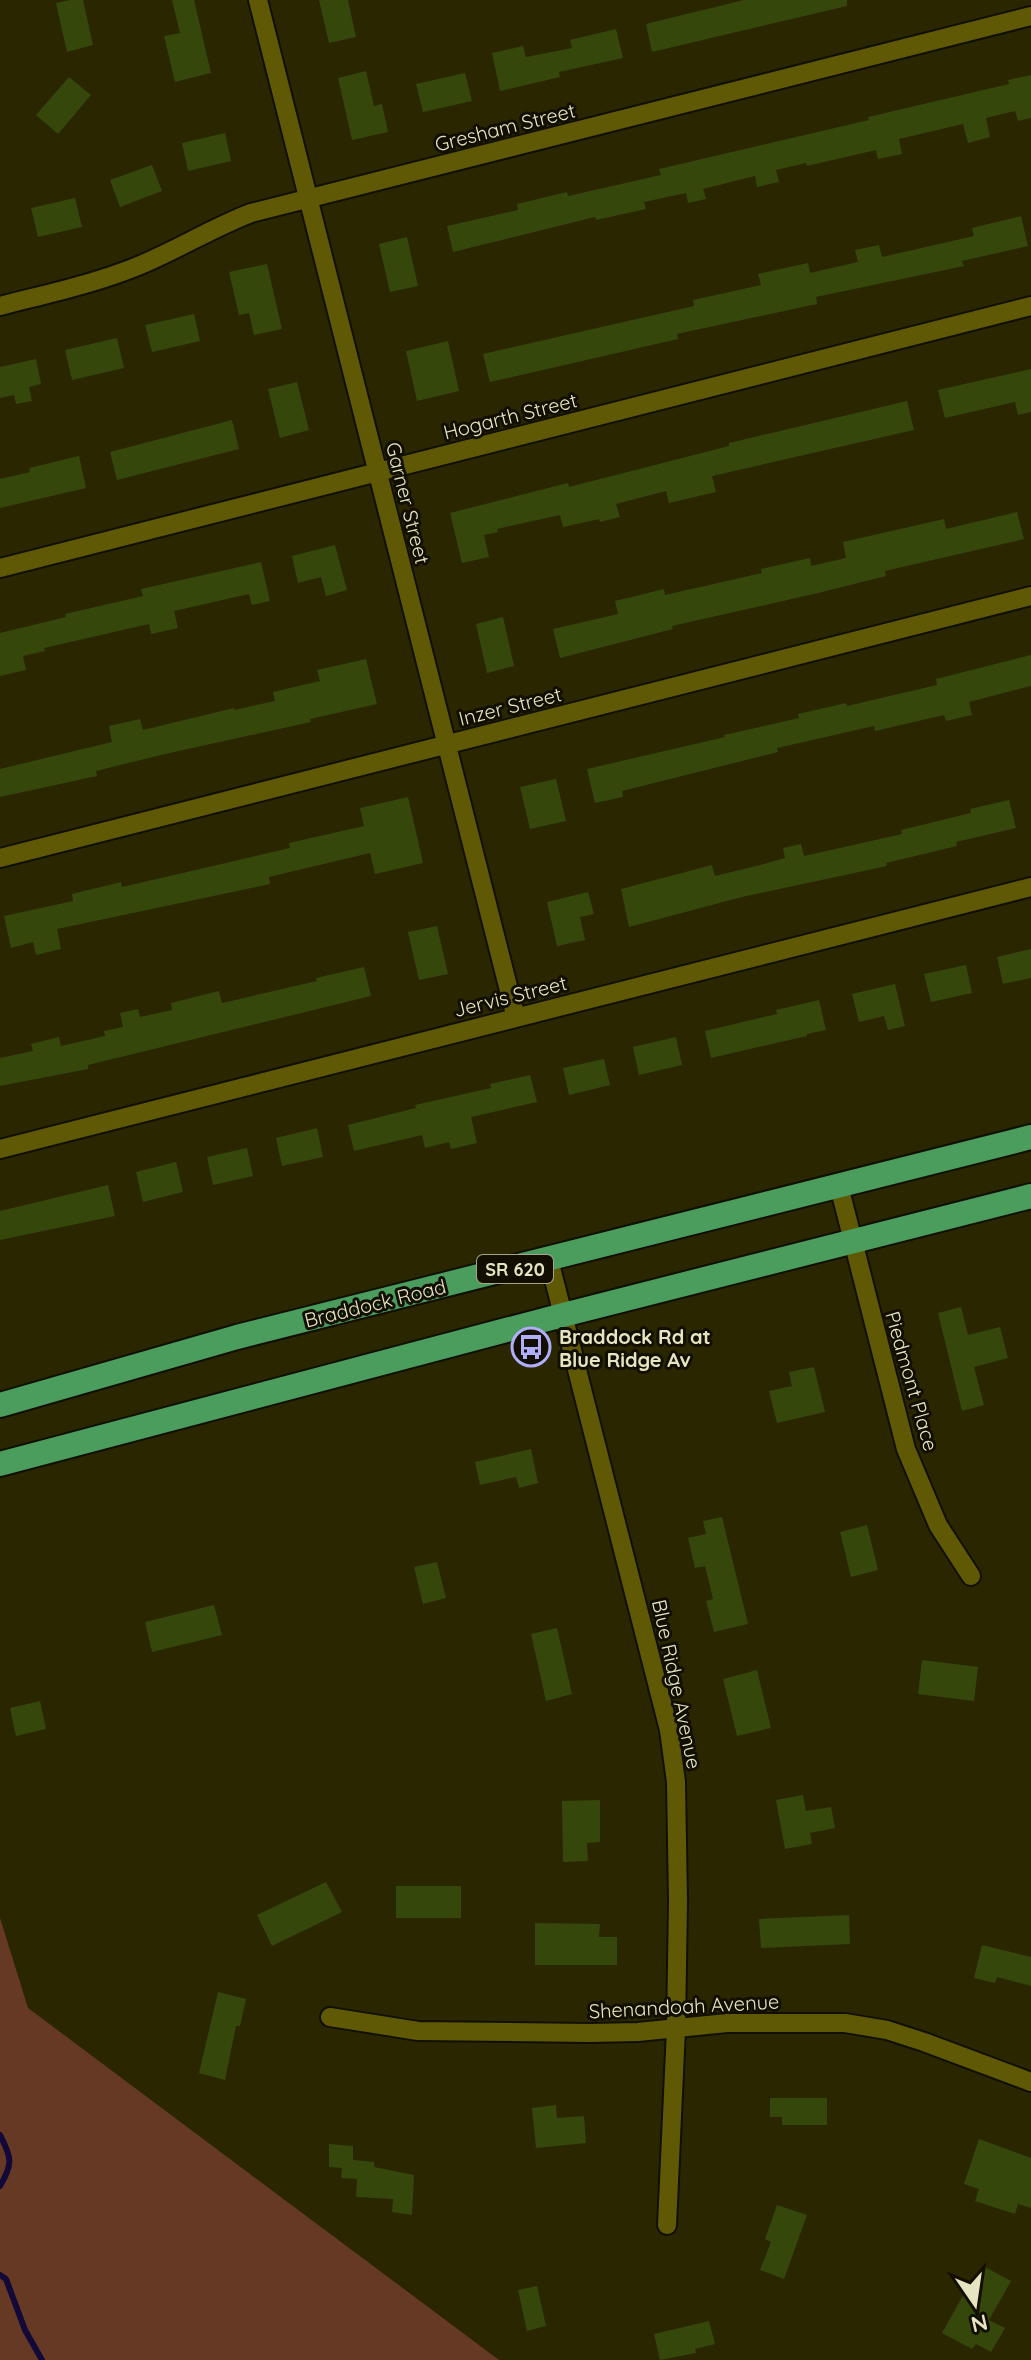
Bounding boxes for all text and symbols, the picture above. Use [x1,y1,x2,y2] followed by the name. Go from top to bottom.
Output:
[432,97,578,157] street label: Gresham Street
[441,387,580,445] street label: Hogarth Street
[381,439,435,567] street label: Garner Street
[456,681,564,731] street label: Inzer Street
[451,970,569,1022] street label: Jervis Street
[477,1255,553,1283] road number: SR 620
[302,1273,448,1333] street label: Braddock Road
[880,1308,944,1454] street label: Piedmont Place
[559,1324,711,1372] place label: Braddock Rd at Blue Ridge Av
[510,1326,552,1368] bus stop icon: Braddock Rd at Blue Ridge Av
[647,1597,707,1771] street label: Blue Ridge Avenue
[588,1989,780,2023] street label: Shenandoah Avenue
[935,2264,1015,2344] north arrow
[968,2308,991,2339] text: N

